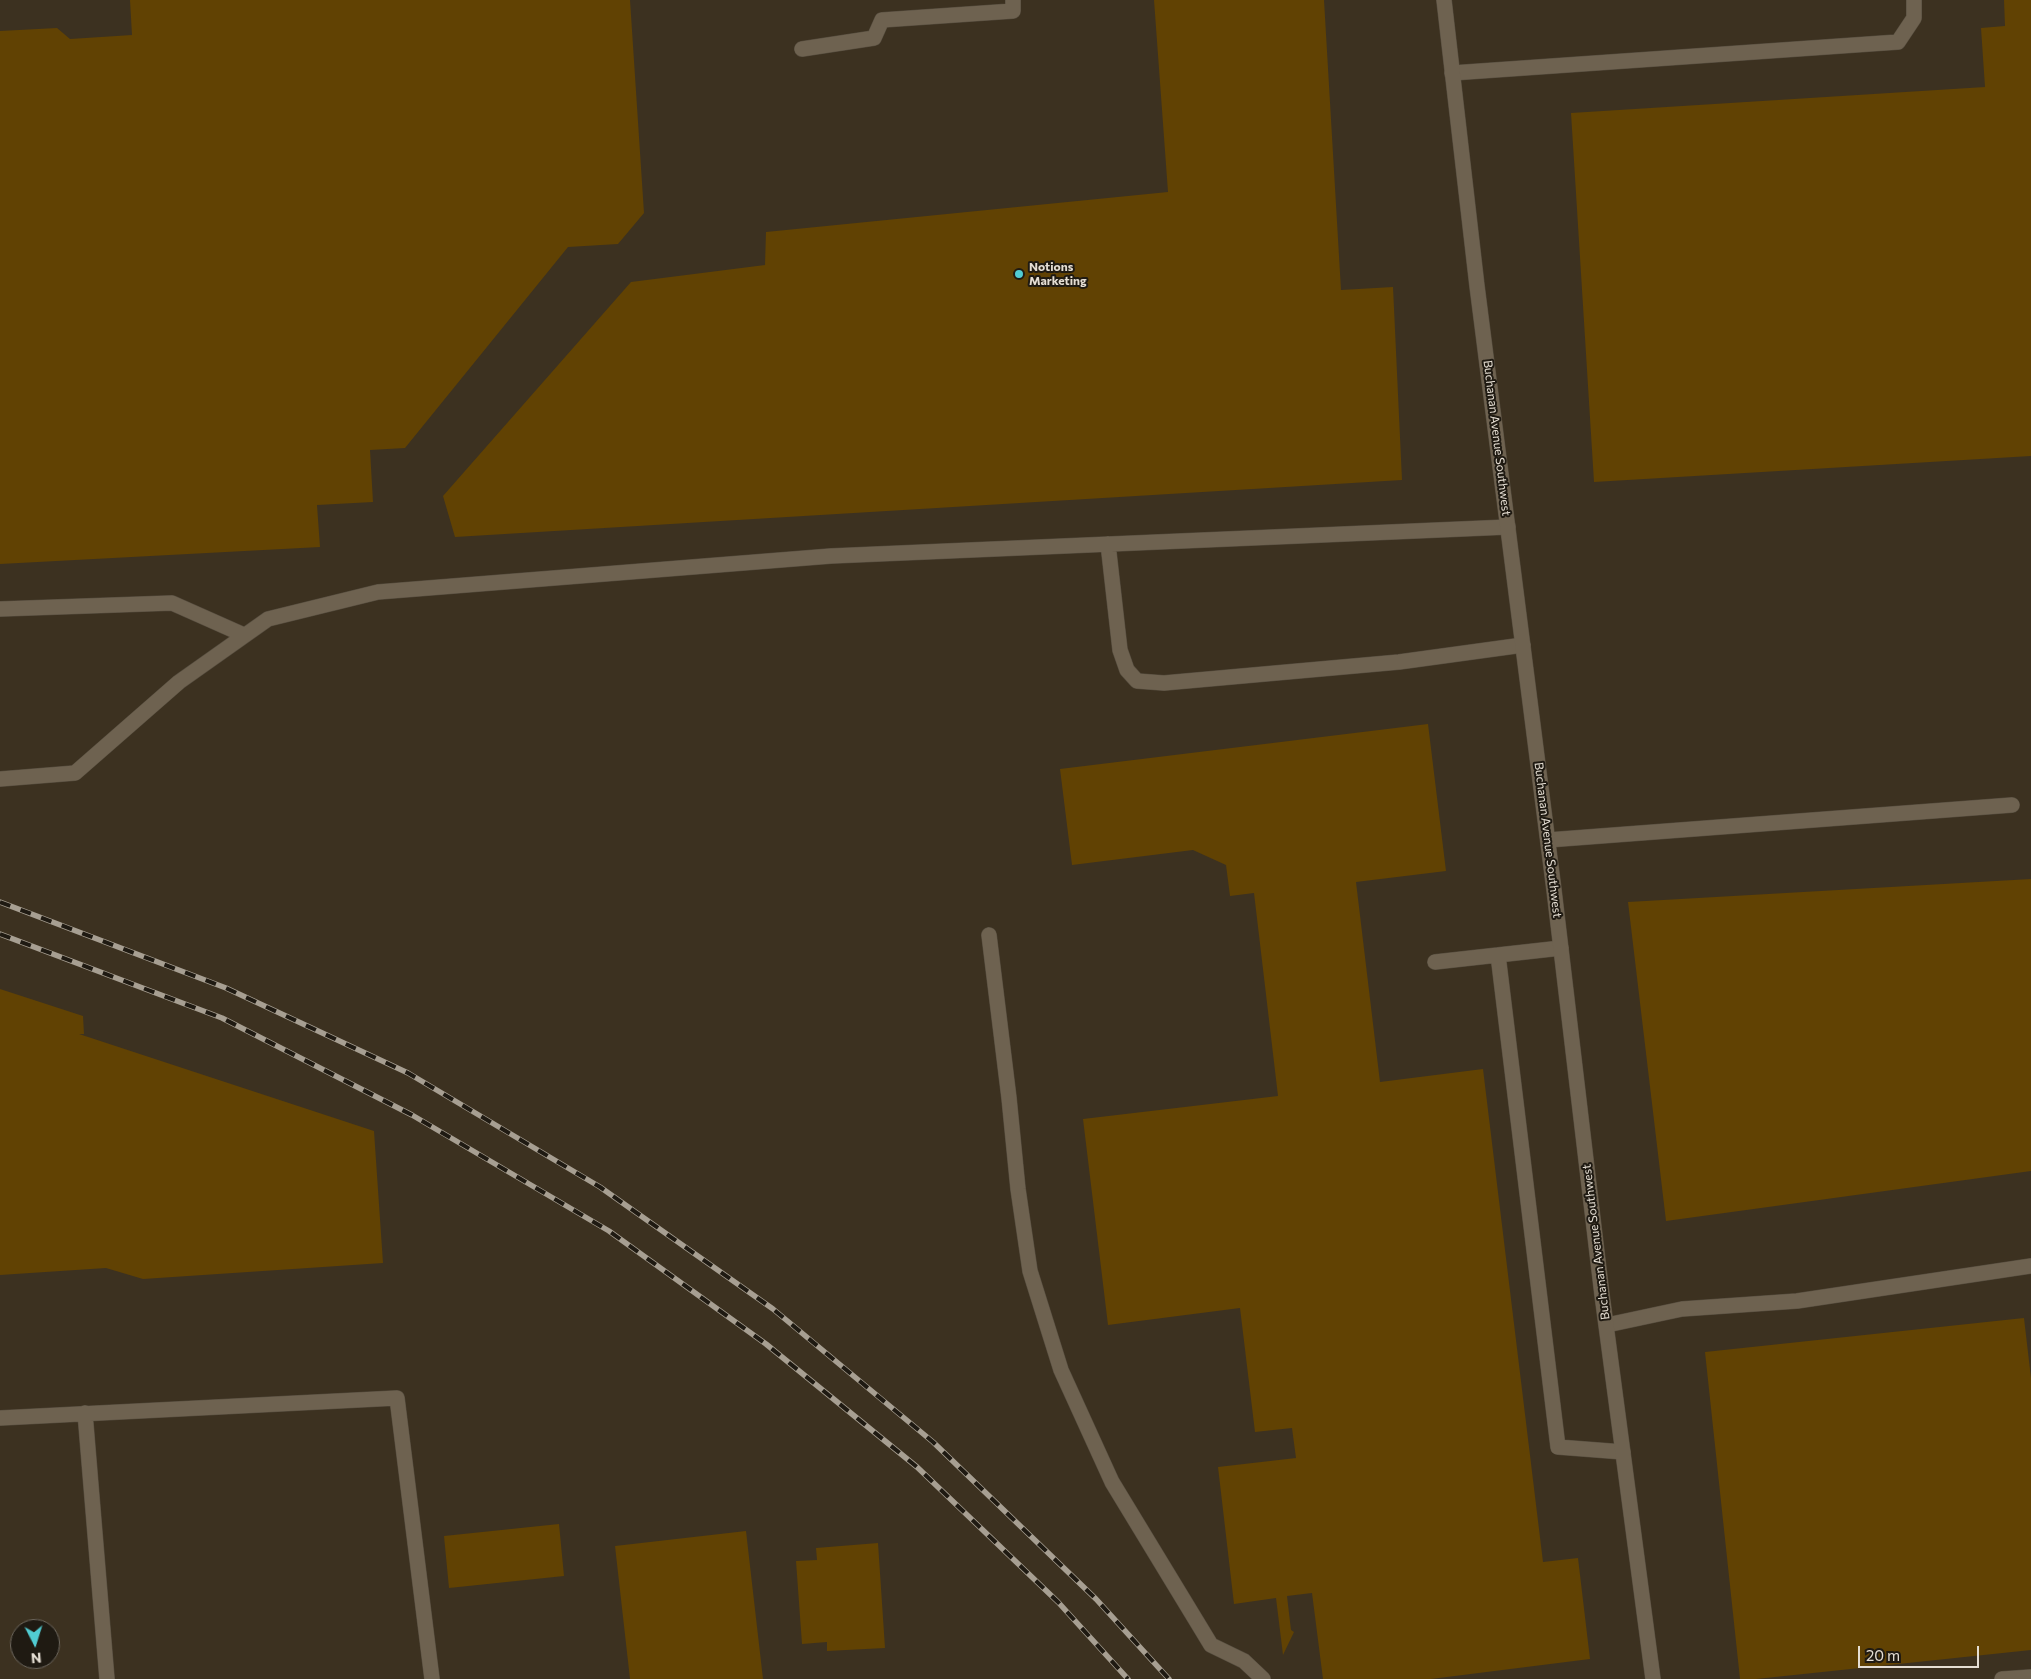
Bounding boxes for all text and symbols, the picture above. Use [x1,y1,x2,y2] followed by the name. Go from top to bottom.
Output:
[1029,260,1087,288] place label: Notions Marketing
[1013,268,1025,280] marker: Notions Marketing
[1480,359,1514,517] street label: Buchanan Avenue Southwest
[1531,761,1565,919] street label: Buchanan Avenue Southwest
[1579,1163,1613,1321] street label: Buchanan Avenue Southwest
[10,1619,60,1669] north arrow
[1861,1636,1982,1668] scale bar
[1866,1646,1900,1664] text: 20 m
[30,1650,42,1667] text: N

